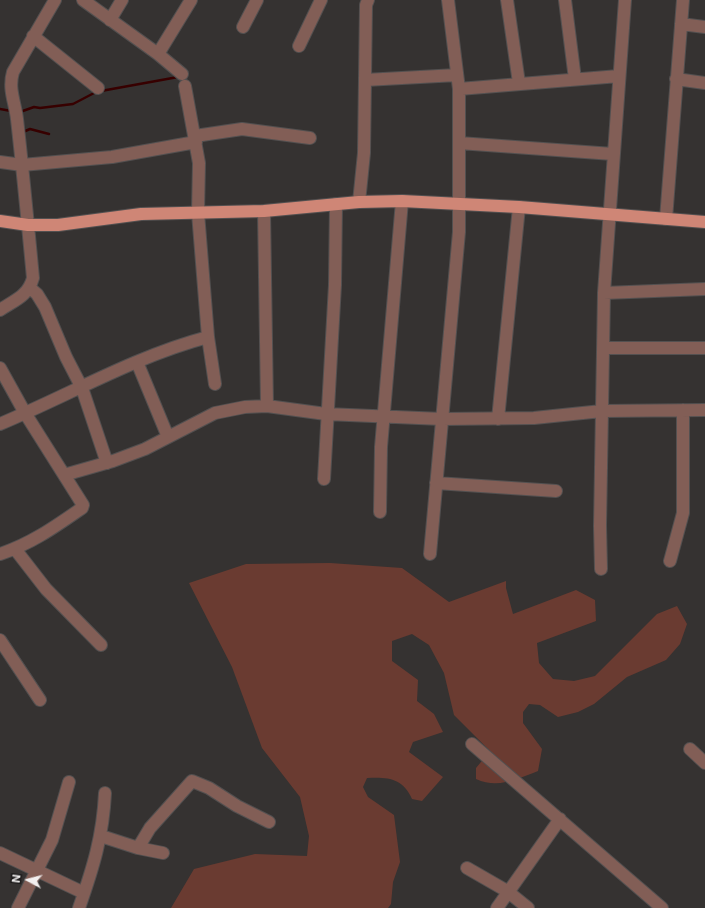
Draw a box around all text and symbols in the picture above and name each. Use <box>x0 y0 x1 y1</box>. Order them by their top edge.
north arrow <box>8 860 48 900</box>
text: N <box>9 874 24 884</box>

